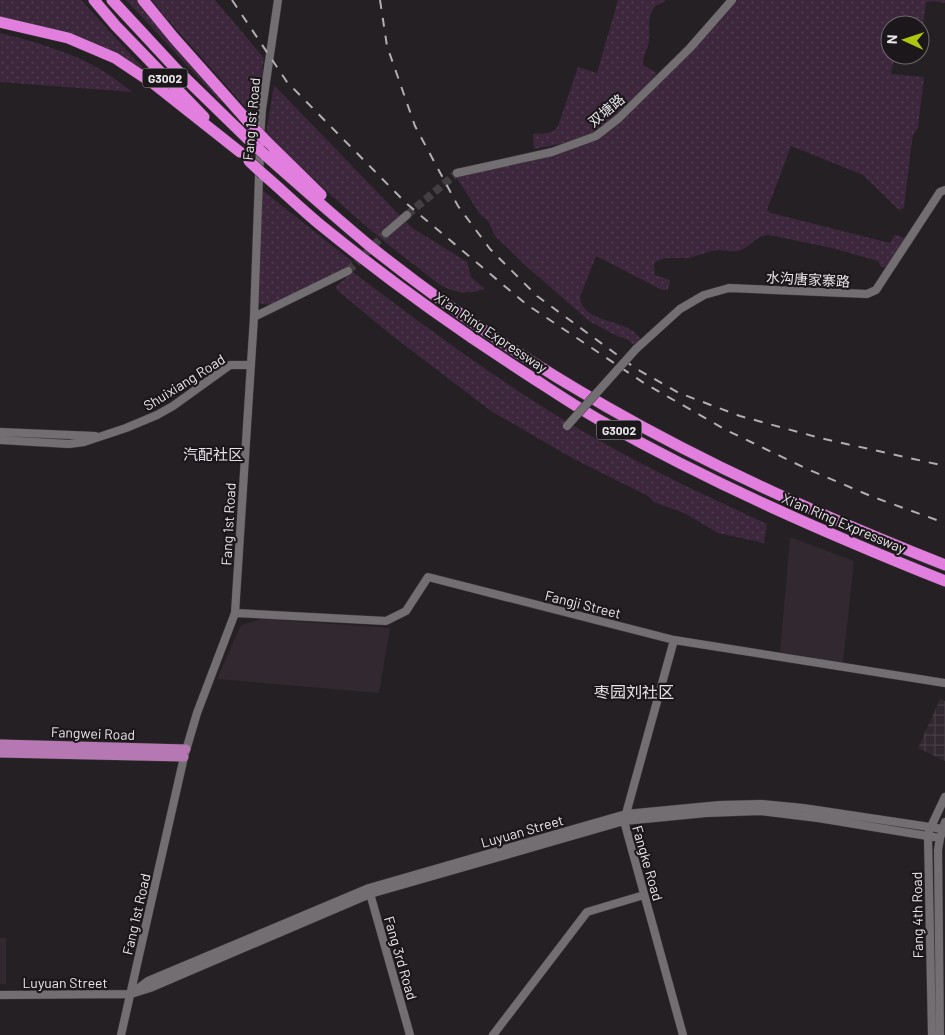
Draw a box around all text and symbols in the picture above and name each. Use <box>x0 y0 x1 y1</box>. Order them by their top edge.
north arrow <box>880 15 930 65</box>
text: N <box>883 34 900 44</box>
road number: G3002 <box>142 68 188 88</box>
street label: Fang 1st Road <box>239 77 263 161</box>
street label: 双塘路 <box>584 90 628 130</box>
street label: 水沟唐家寨路 <box>766 268 850 290</box>
street label: Xi'an Ring Expressway <box>431 288 551 376</box>
street label: Shuixiang Road <box>140 350 228 414</box>
road number: G3002 <box>596 420 642 440</box>
district label: 汽配社区 <box>183 445 243 463</box>
street label: Fang 1st Road <box>217 482 239 566</box>
street label: Xi'an Ring Expressway <box>780 489 909 557</box>
street label: Fangji Street <box>543 586 623 622</box>
district label: 枣园刘社区 <box>594 682 674 701</box>
street label: Fangwei Road <box>51 723 135 743</box>
street label: Luyuan Street <box>479 811 565 851</box>
street label: Fangke Road <box>629 823 667 903</box>
street label: Fang 1st Road <box>118 872 154 956</box>
street label: Fang 4th Road <box>908 872 926 958</box>
street label: Fang 3rd Road <box>381 914 421 1002</box>
street label: Luyuan Street <box>22 974 108 991</box>

